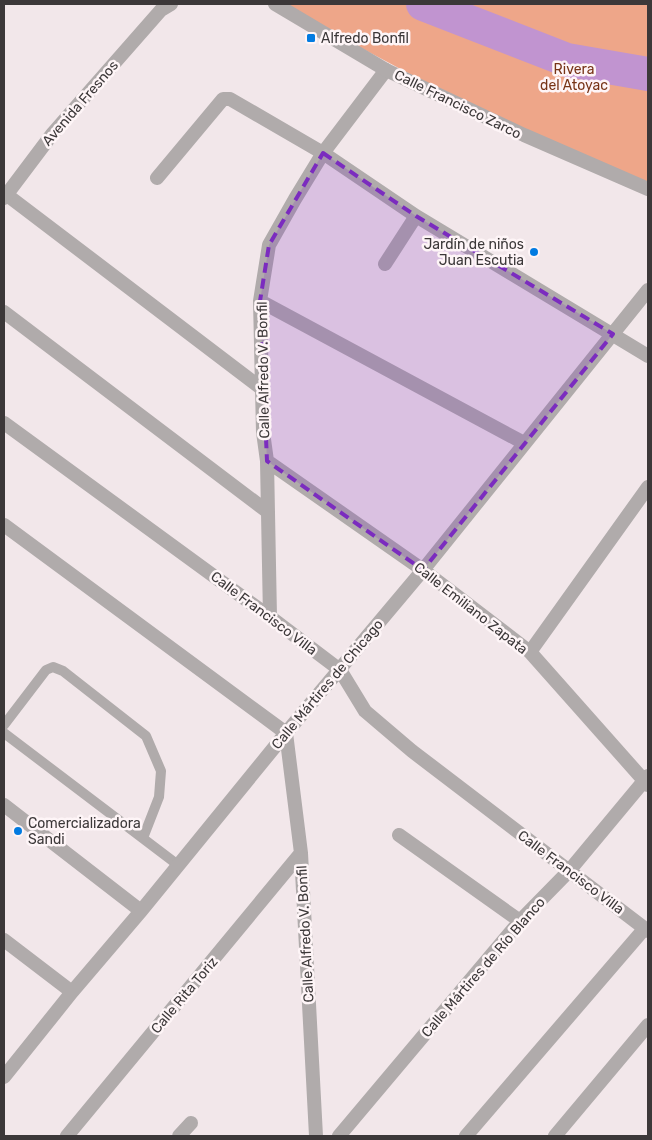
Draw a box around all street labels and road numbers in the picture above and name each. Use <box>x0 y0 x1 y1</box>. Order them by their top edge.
street label: Avenida Fresnos <box>39 57 122 149</box>
street label: Calle Francisco Zarco <box>392 66 524 143</box>
street label: Calle Alfredo V. Bonfil <box>254 301 273 439</box>
street label: Calle Emiliano Zapata <box>411 559 531 658</box>
street label: Calle Francisco Villa <box>207 568 320 659</box>
street label: Calle Mártires de Chicago <box>268 616 387 753</box>
street label: Calle Francisco Villa <box>514 827 627 918</box>
street label: Calle Alfredo V. Bonfil <box>293 865 318 1003</box>
street label: Calle Mártires de Río Blanco <box>418 894 549 1041</box>
street label: Calle Rita Toriz <box>147 954 221 1037</box>

